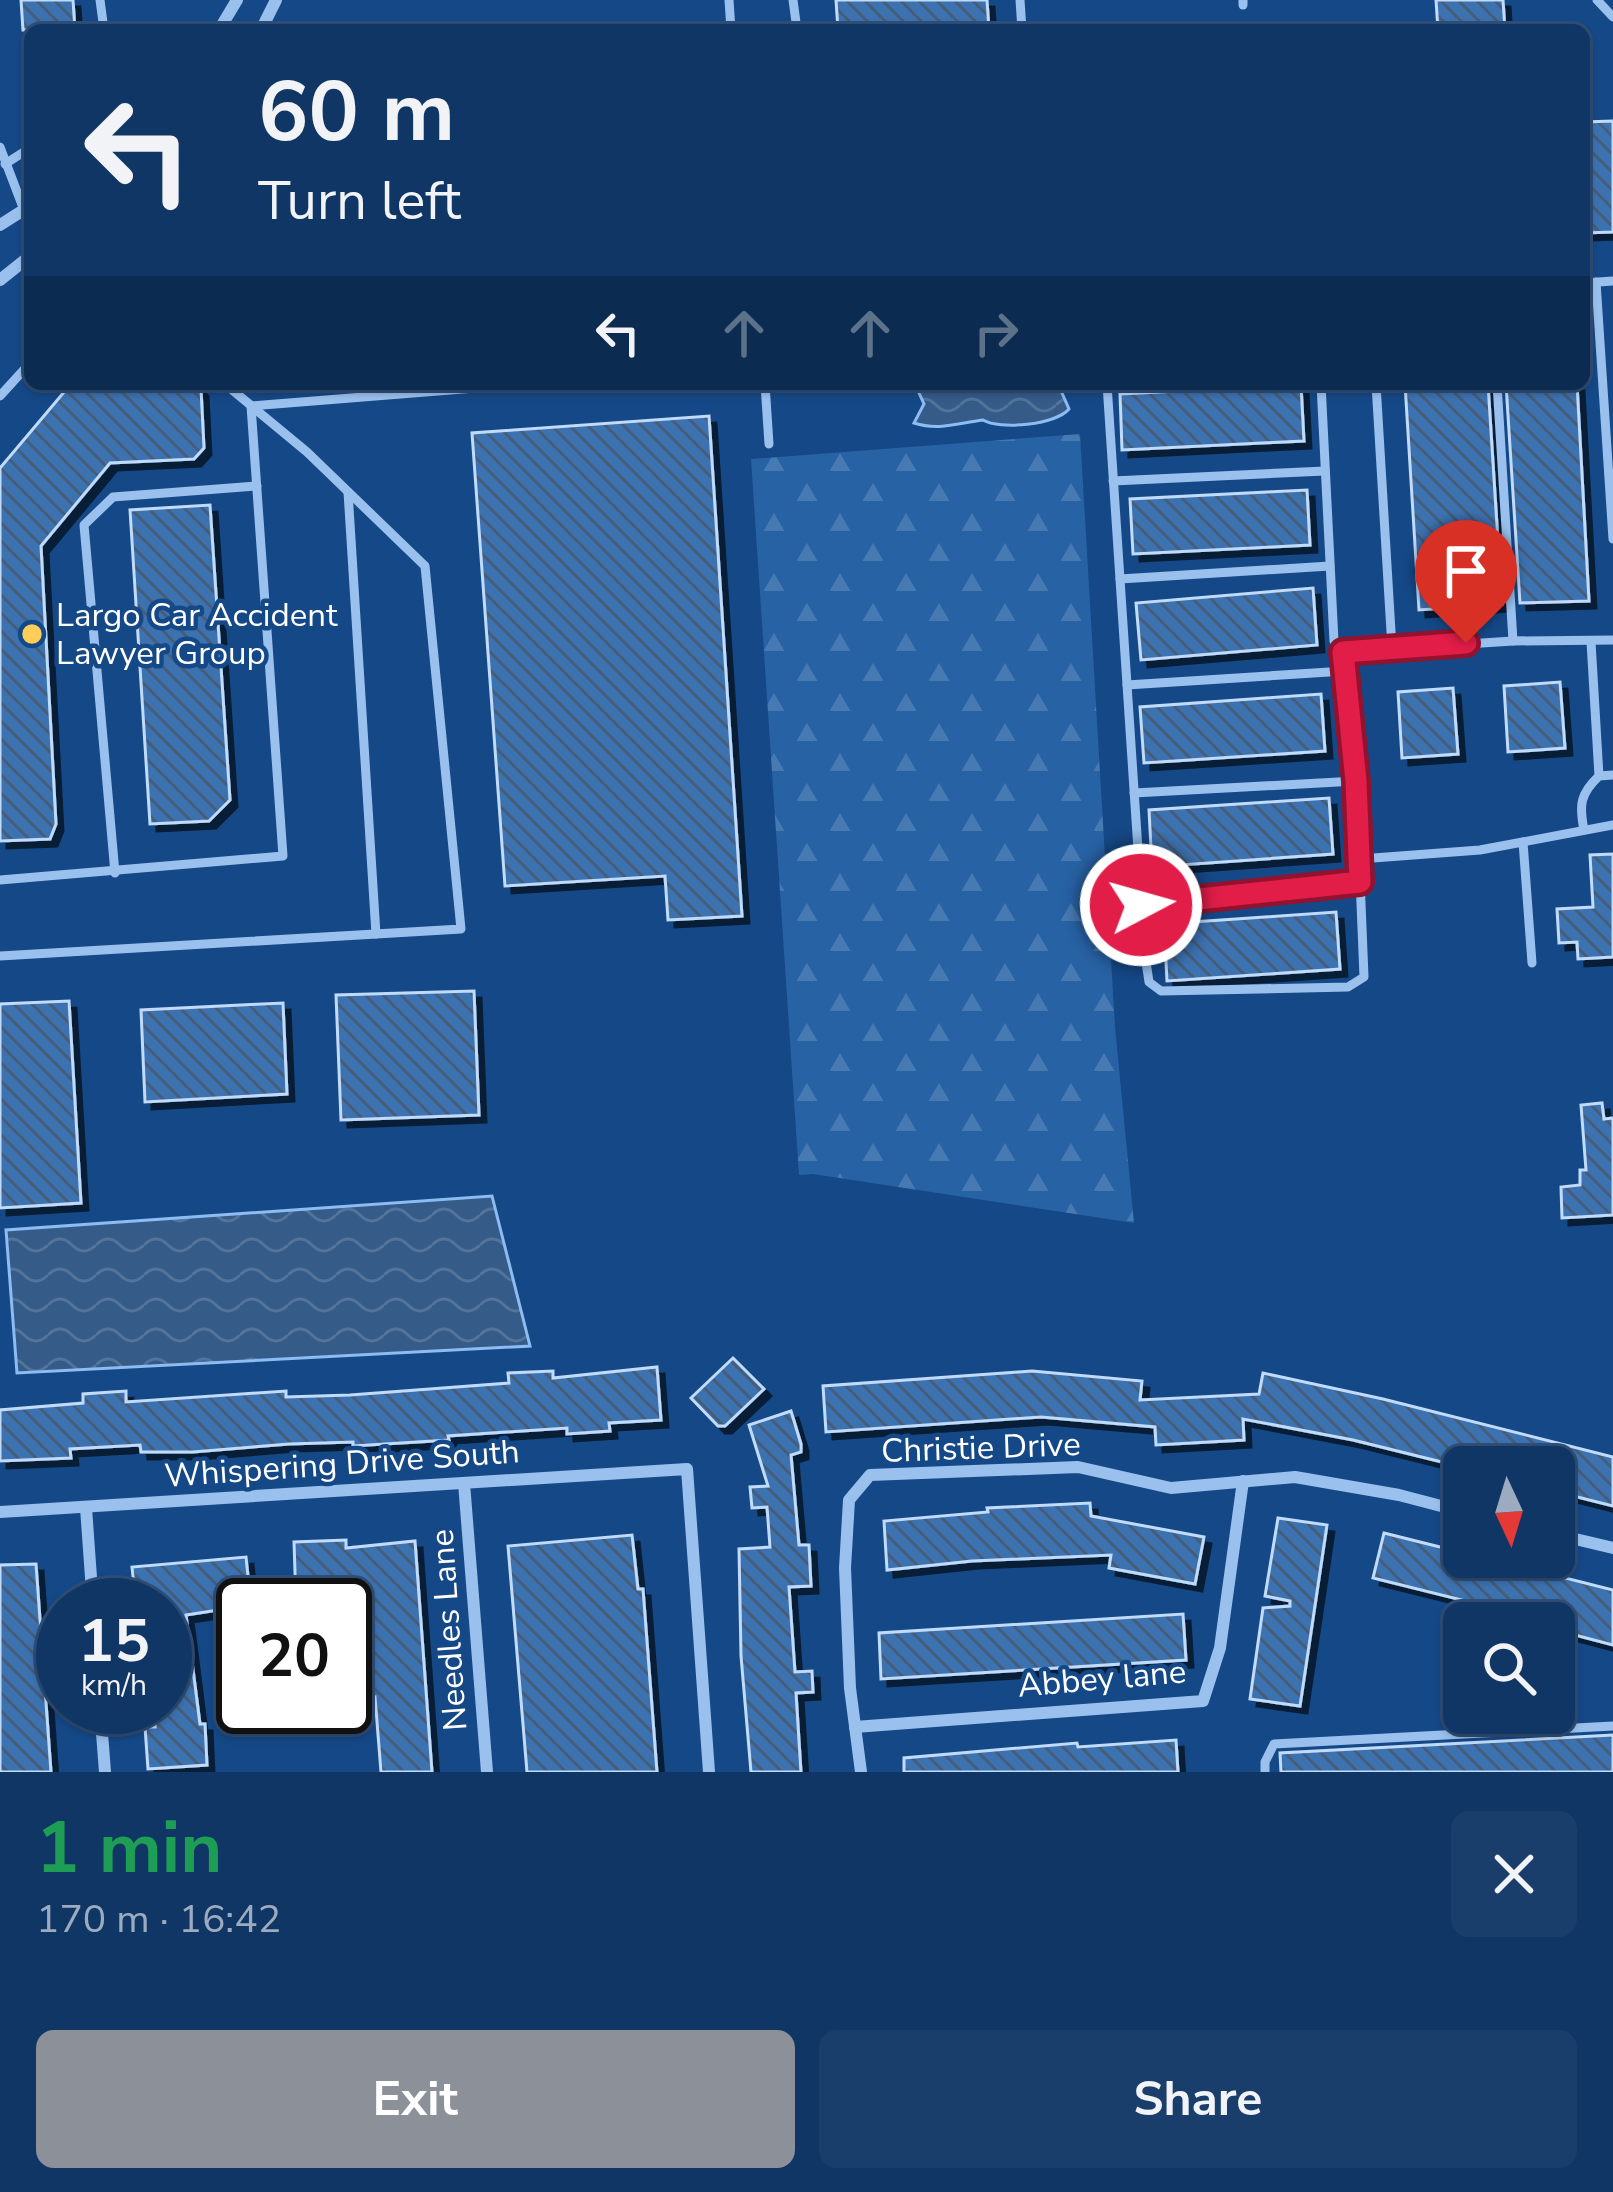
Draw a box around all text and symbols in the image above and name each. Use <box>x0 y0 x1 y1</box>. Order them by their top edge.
text: 60 m <box>258 55 455 170</box>
icon: left <box>60 72 216 228</box>
text: Turn left <box>258 164 461 238</box>
icon: left <box>585 300 651 366</box>
icon: ahead <box>711 300 777 366</box>
icon: ahead <box>837 300 903 366</box>
icon: right <box>963 300 1029 366</box>
pin <box>1415 520 1517 643</box>
icon: arrive <box>1433 538 1499 604</box>
place label: Largo Car Accident Lawyer Group <box>56 593 338 676</box>
marker: Largo Car Accident Lawyer Group <box>19 621 45 647</box>
position arrow <box>1078 842 1204 968</box>
street label: Christie Drive <box>880 1422 1082 1474</box>
street label: Whispering Drive South <box>163 1429 521 1499</box>
north arrow <box>1443 1446 1575 1578</box>
map controls <box>1443 1446 1575 1734</box>
street label: Needles Lane <box>420 1528 478 1732</box>
speed limit sign: 20 <box>216 1578 372 1734</box>
text: 15 <box>78 1600 150 1682</box>
button: search <box>1443 1602 1575 1734</box>
street label: Abbey lane <box>1016 1649 1188 1709</box>
text: km/h <box>81 1665 147 1706</box>
text: 1 min <box>36 1799 222 1897</box>
button: close <box>1451 1811 1577 1937</box>
text: 170 m · 16:42 <box>36 1893 281 1946</box>
button: Exit <box>36 2030 795 2168</box>
button: Share <box>819 2030 1577 2168</box>

